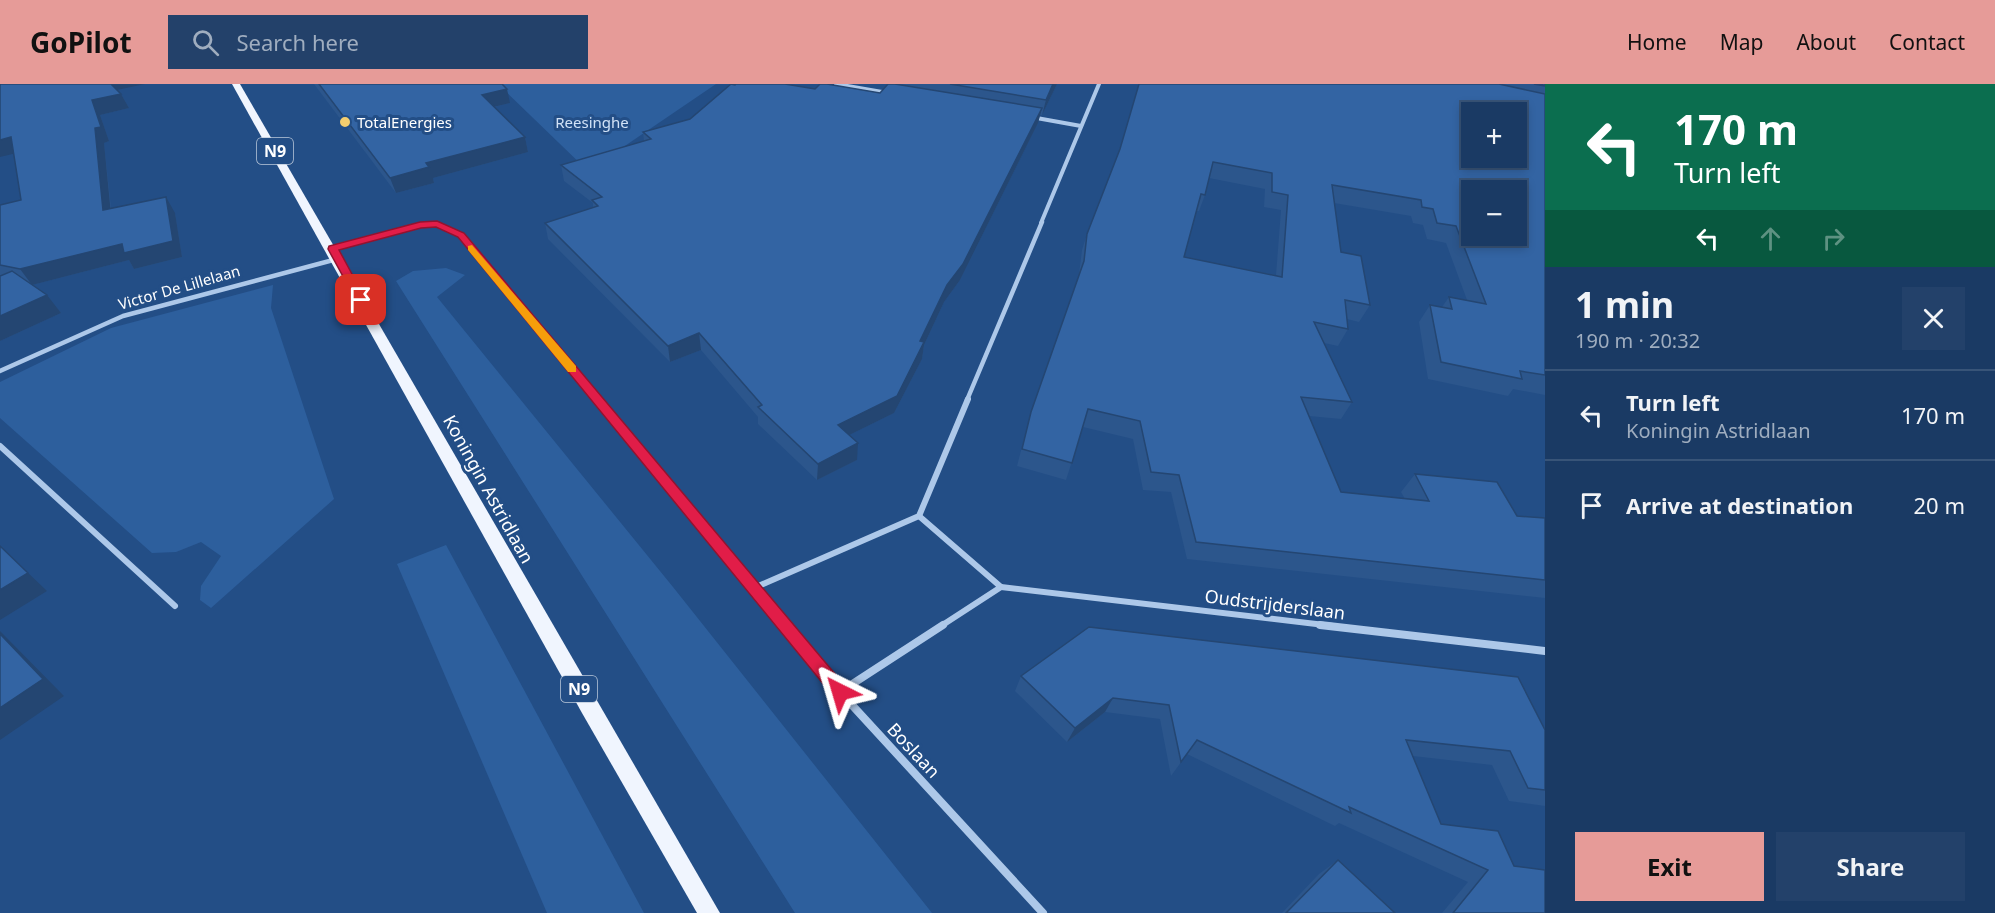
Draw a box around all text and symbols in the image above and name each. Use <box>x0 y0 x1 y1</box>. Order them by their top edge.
search box <box>168 15 588 69</box>
text: GoPilot <box>30 23 132 61</box>
icon: search <box>189 26 222 59</box>
text: Search here <box>237 27 359 57</box>
text: Home <box>1627 28 1687 56</box>
text: Map <box>1720 28 1763 56</box>
text: About <box>1796 28 1856 56</box>
text: Contact <box>1889 28 1965 56</box>
text: 170 m <box>1674 100 1798 157</box>
map controls <box>1461 102 1527 246</box>
button: + <box>1461 102 1527 168</box>
icon: left <box>1575 108 1653 186</box>
place label: TotalEnergies <box>357 112 452 132</box>
park label: Reesinghe <box>555 112 629 132</box>
marker: TotalEnergies <box>338 115 352 129</box>
road number: N9 <box>257 138 293 164</box>
text: Turn left <box>1674 154 1780 191</box>
button: − <box>1461 180 1527 246</box>
icon: left <box>1691 222 1724 255</box>
icon: ahead <box>1754 222 1787 255</box>
icon: right <box>1817 222 1850 255</box>
street label: Victor De Lillelaan <box>116 260 242 314</box>
pin <box>335 274 386 325</box>
text: 1 min <box>1575 280 1674 329</box>
icon: arrive <box>344 283 377 316</box>
button: close <box>1902 287 1965 350</box>
text: 190 m · 20:32 <box>1575 327 1700 354</box>
text: Turn left <box>1626 387 1720 417</box>
icon: left <box>1575 399 1608 432</box>
text: 170 m <box>1901 400 1965 430</box>
street label: Koningin Astridlaan <box>438 411 540 567</box>
text: Koningin Astridlaan <box>1626 417 1811 444</box>
icon: arrive <box>1575 489 1608 522</box>
text: Arrive at destination <box>1626 490 1853 520</box>
text: 20 m <box>1914 490 1965 520</box>
street label: Oudstrijderslaan <box>1203 583 1347 625</box>
position arrow <box>808 660 872 724</box>
road number: N9 <box>561 676 597 702</box>
street label: Boslaan <box>882 717 946 783</box>
button: Exit <box>1575 832 1764 901</box>
button: Share <box>1776 832 1965 901</box>

